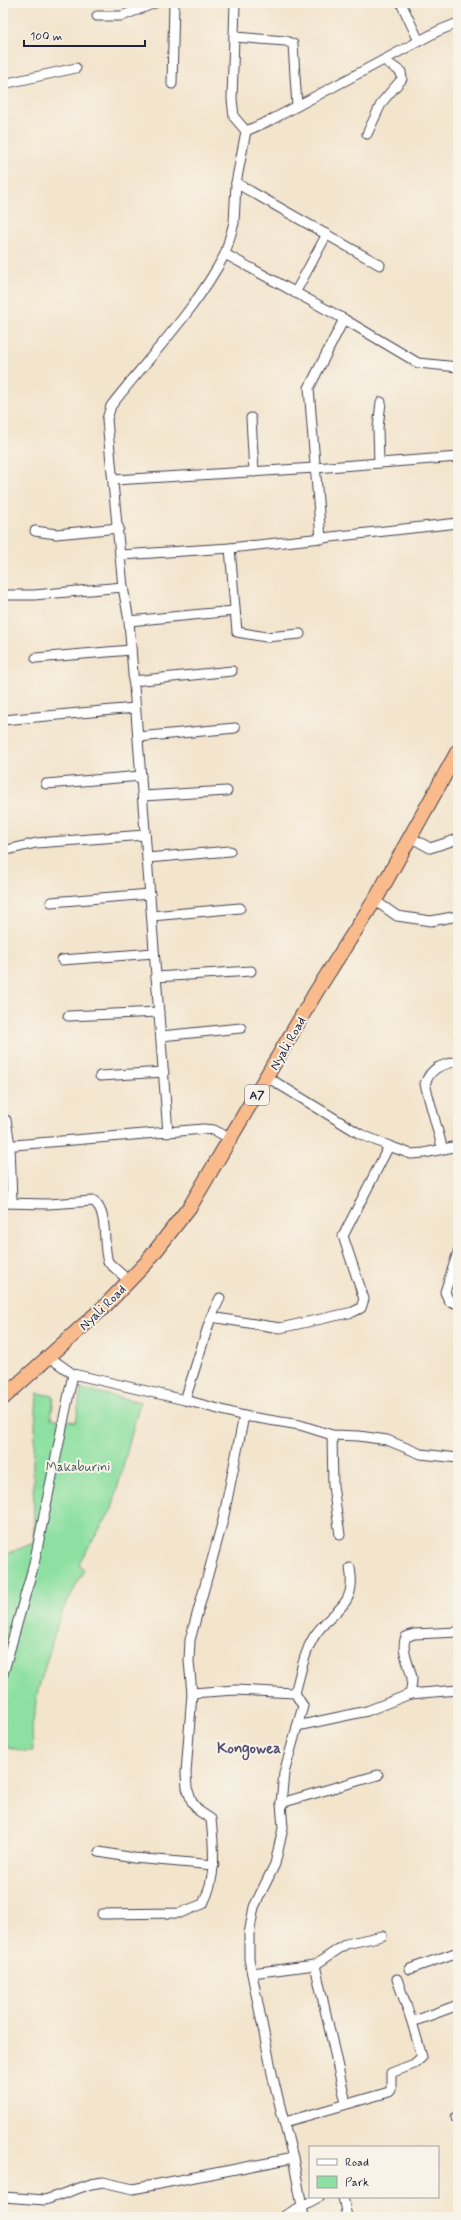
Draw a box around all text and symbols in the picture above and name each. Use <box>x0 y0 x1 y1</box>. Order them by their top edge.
scale bar <box>24 22 145 48</box>
text: 100 m <box>30 29 62 45</box>
street label: Nyali Road <box>266 1014 310 1074</box>
road number: A7 <box>245 1085 269 1105</box>
street label: Nyali Road <box>76 1281 130 1335</box>
park label: Makaburini <box>46 1459 110 1476</box>
district label: Kongowea <box>217 1739 281 1761</box>
legend <box>309 2146 439 2198</box>
text: Road <box>345 2155 369 2171</box>
text: Park <box>345 2175 369 2191</box>

